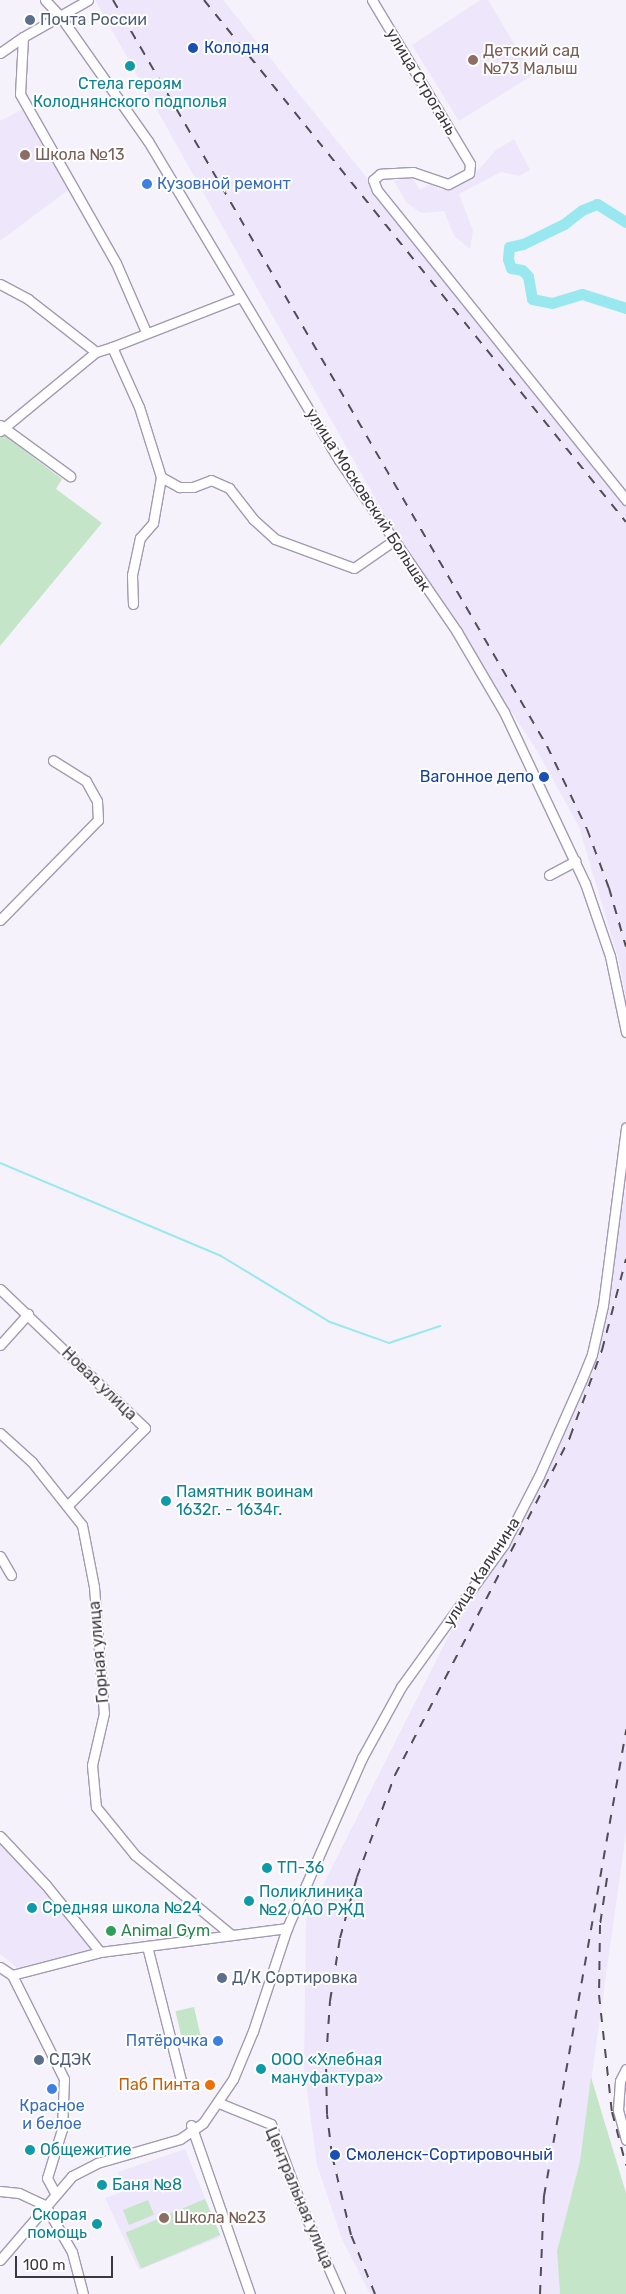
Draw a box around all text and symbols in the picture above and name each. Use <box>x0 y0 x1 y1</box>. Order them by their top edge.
place label: Почта России <box>40 10 147 30</box>
marker: Почта России <box>24 14 36 26</box>
street label: улица Строгань <box>382 25 460 139</box>
place label: Колодня <box>204 38 269 58</box>
marker: Колодня <box>186 41 200 55</box>
place label: Детский сад №73 Малыш <box>483 41 580 79</box>
marker: Детский сад №73 Малыш <box>467 54 479 66</box>
marker: Стела героям Колоднянского подполья <box>124 60 136 72</box>
place label: Стела героям Колоднянского подполья <box>33 74 227 112</box>
place label: Школа №13 <box>35 145 125 165</box>
marker: Школа №13 <box>19 149 31 161</box>
place label: Кузовной ремонт <box>157 174 291 194</box>
marker: Кузовной ремонт <box>141 178 153 190</box>
street label: улица Московский Большак <box>302 405 434 595</box>
place label: Вагонное депо <box>420 767 534 787</box>
marker: Вагонное депо <box>538 771 550 783</box>
street label: Новая улица <box>57 1343 141 1425</box>
place label: Памятник воинам 1632г. - 1634г. <box>176 1482 313 1520</box>
marker: Памятник воинам 1632г. - 1634г. <box>160 1495 172 1507</box>
street label: улица Калинина <box>440 1514 524 1630</box>
street label: Горная улица <box>85 1600 113 1704</box>
place label: ТП-36 <box>277 1858 324 1878</box>
marker: ТП-36 <box>261 1862 273 1874</box>
place label: Поликлиника №2 ОАО РЖД <box>259 1882 365 1920</box>
marker: Поликлиника №2 ОАО РЖД <box>243 1895 255 1907</box>
place label: Средняя школа №24 <box>42 1898 201 1918</box>
marker: Средняя школа №24 <box>26 1902 38 1914</box>
place label: Animal Gym <box>121 1921 210 1941</box>
marker: Animal Gym <box>105 1925 117 1937</box>
place label: Д/К Сортировка <box>232 1968 358 1988</box>
marker: Д/К Сортировка <box>216 1972 228 1984</box>
place label: Пятёрочка <box>126 2031 208 2051</box>
marker: Пятёрочка <box>212 2035 224 2047</box>
place label: СДЭК <box>49 2050 91 2070</box>
place label: ООО «Хлебная мануфактура» <box>271 2050 383 2088</box>
marker: СДЭК <box>33 2054 45 2066</box>
marker: ООО «Хлебная мануфактура» <box>255 2063 267 2075</box>
place label: Паб Пинта <box>119 2075 200 2095</box>
marker: Паб Пинта <box>204 2079 216 2091</box>
marker: Красное и белое <box>46 2083 58 2095</box>
place label: Красное и белое <box>19 2096 85 2134</box>
street label: Центральная улица <box>261 2125 337 2271</box>
place label: Общежитие <box>40 2140 132 2160</box>
marker: Общежитие <box>24 2144 36 2156</box>
place label: Смоленск-Сортировочный <box>346 2145 553 2165</box>
marker: Смоленск-Сортировочный <box>328 2148 342 2162</box>
place label: Баня №8 <box>112 2175 182 2195</box>
marker: Баня №8 <box>96 2179 108 2191</box>
place label: Скорая помощь <box>27 2205 87 2243</box>
place label: Школа №23 <box>174 2208 266 2228</box>
marker: Школа №23 <box>158 2212 170 2224</box>
marker: Скорая помощь <box>91 2218 103 2230</box>
scale bar <box>18 2246 115 2278</box>
text: 100 m <box>23 2256 65 2274</box>

